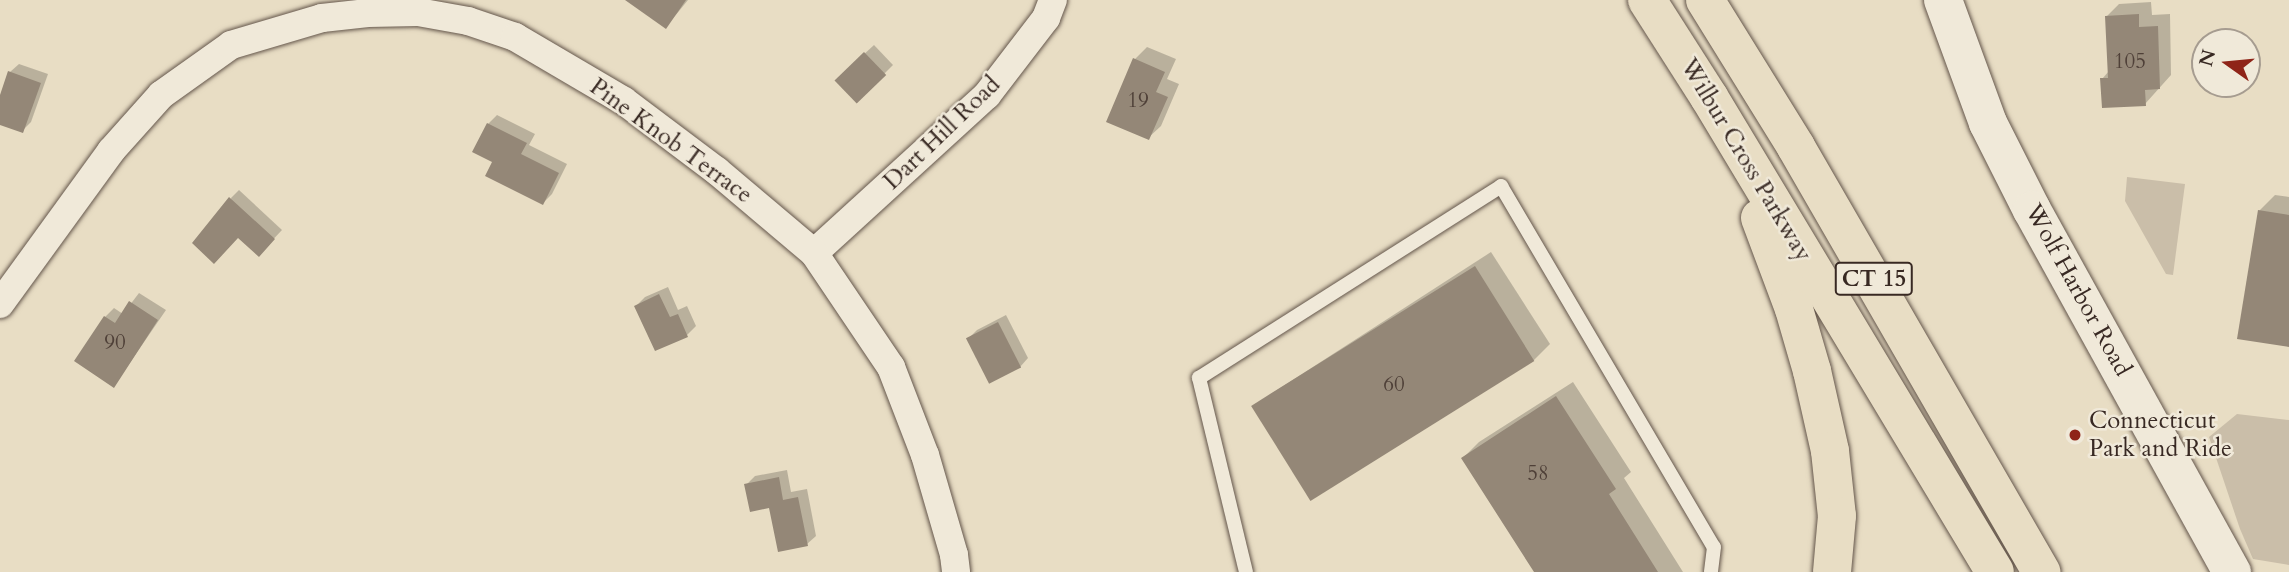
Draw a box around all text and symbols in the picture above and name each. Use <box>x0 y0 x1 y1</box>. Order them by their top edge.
north arrow <box>2191 28 2261 98</box>
text: N <box>2193 47 2222 69</box>
house number: 105 <box>2114 49 2146 75</box>
street label: Wilbur Cross Parkway <box>1674 53 1818 267</box>
street label: Dart Hill Road <box>878 70 1006 196</box>
street label: Pine Knob Terrace <box>584 72 758 210</box>
house number: 19 <box>1127 88 1149 114</box>
street label: Wolf Harbor Road <box>2019 199 2137 381</box>
road number: CT 15 <box>1834 260 1914 298</box>
house number: 90 <box>104 330 126 356</box>
house number: 60 <box>1383 372 1405 398</box>
place label: Connecticut Park and Ride <box>2089 407 2232 463</box>
marker: Connecticut Park and Ride <box>2067 427 2083 443</box>
house number: 58 <box>1527 461 1549 487</box>

